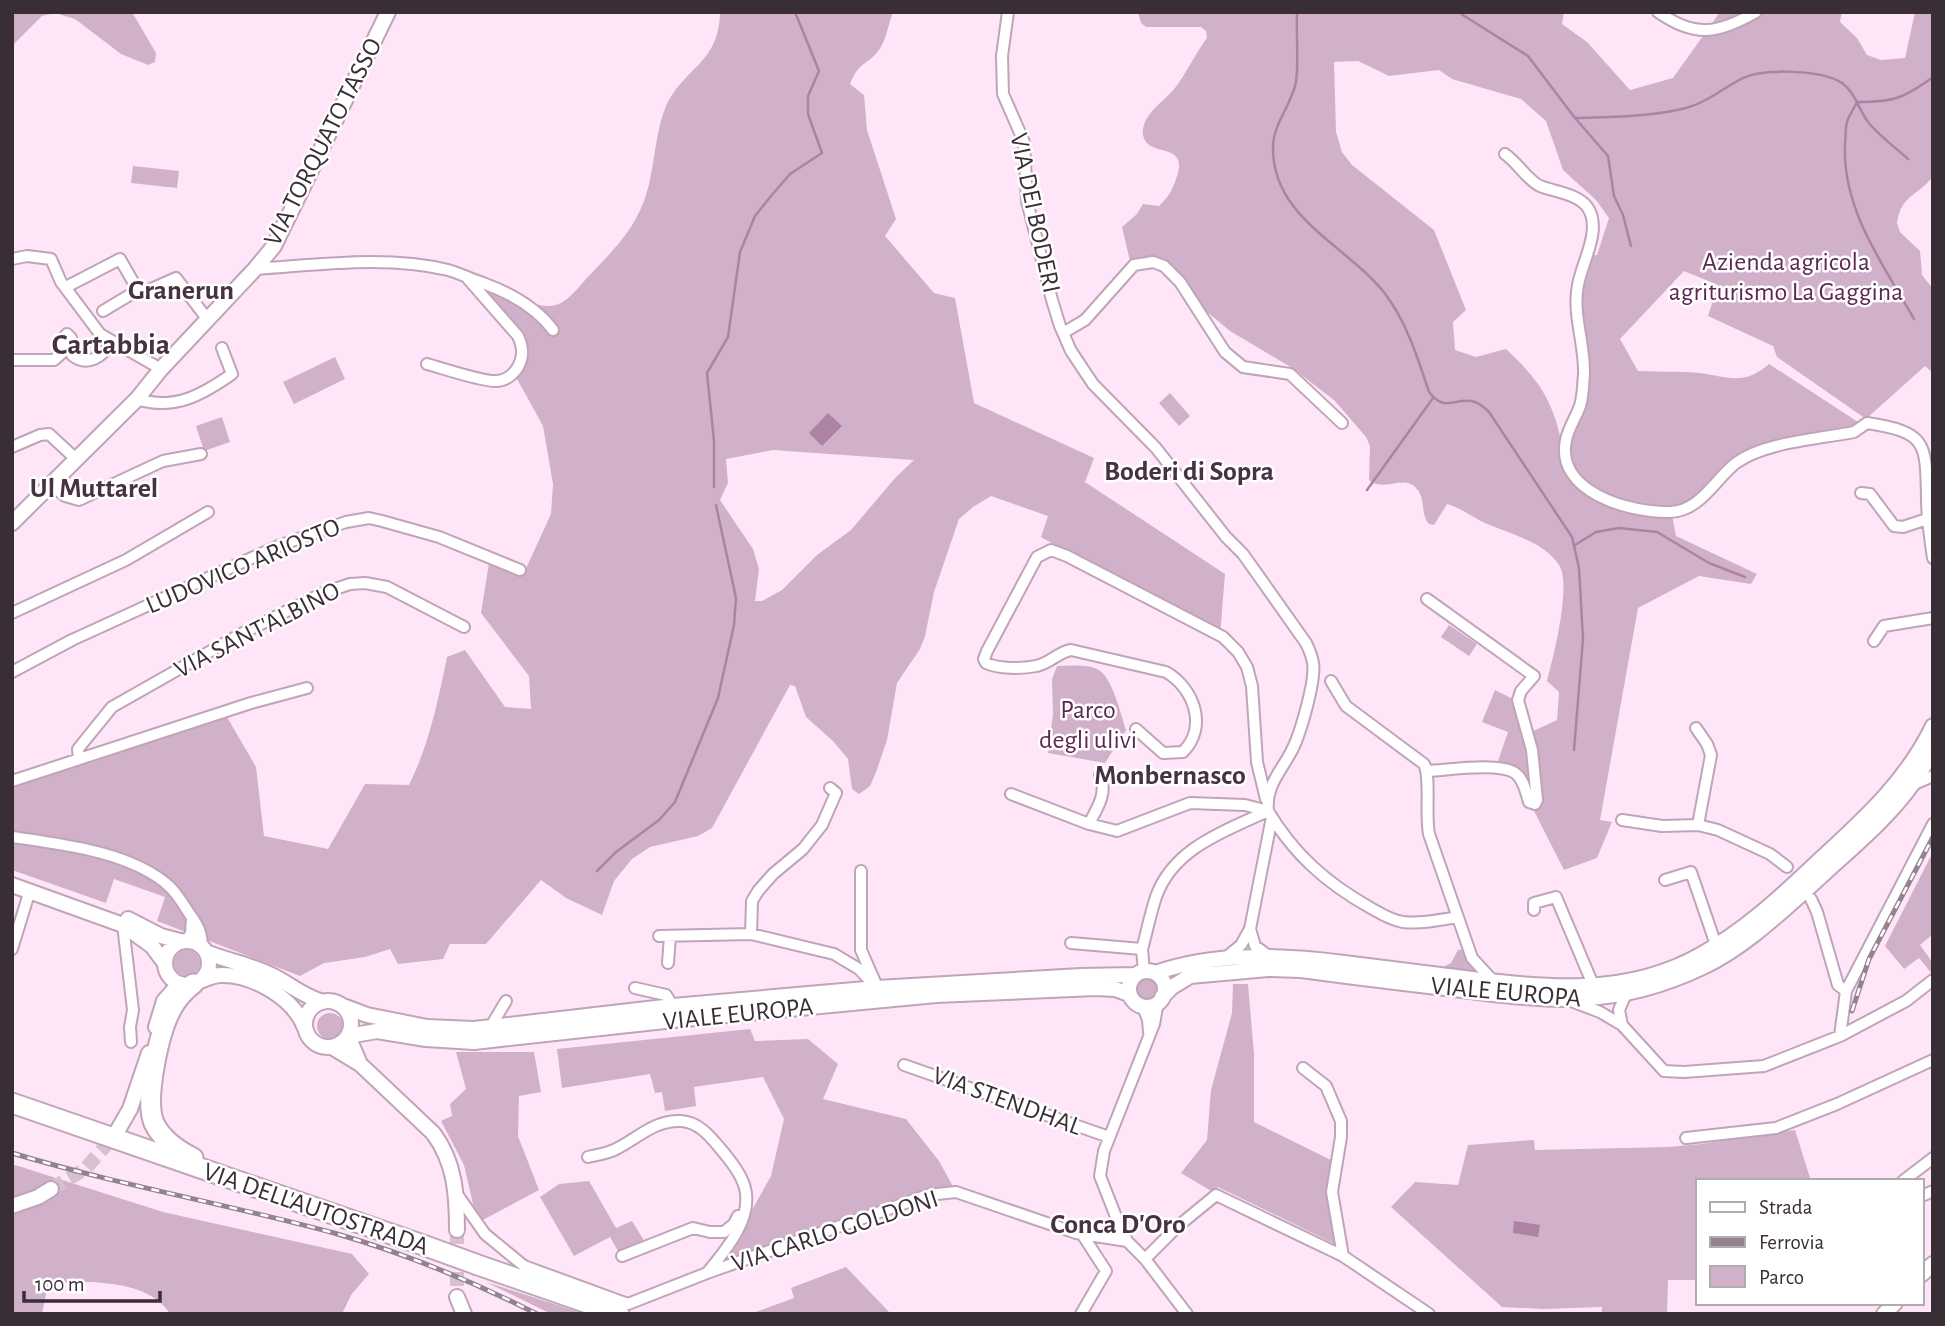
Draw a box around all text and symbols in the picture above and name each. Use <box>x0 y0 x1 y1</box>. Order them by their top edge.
street label: VIA TORQUATO TASSO <box>259 34 387 250</box>
street label: VIA DEI BODERI <box>1005 131 1065 295</box>
park label: Azienda agricola agriturismo La Gaggina <box>1669 249 1903 305</box>
district label: Granerun <box>128 277 234 305</box>
district label: Cartabbia <box>52 330 170 360</box>
district label: Boderi di Sopra <box>1104 458 1274 486</box>
district label: Ul Muttarel <box>30 475 158 503</box>
street label: LUDOVICO ARIOSTO <box>142 513 344 619</box>
street label: VIA SANT'ALBINO <box>170 577 344 683</box>
park label: Parco degli ulivi <box>1039 697 1137 753</box>
district label: Monbernasco <box>1094 762 1246 790</box>
street label: VIALE EUROPA <box>1430 972 1582 1012</box>
street label: VIALE EUROPA <box>662 993 814 1035</box>
street label: VIA STENDHAL <box>929 1062 1085 1140</box>
street label: VIA DELL'AUTOSTRADA <box>200 1158 432 1260</box>
legend <box>1696 1179 1924 1305</box>
street label: VIA CARLO GOLDONI <box>728 1185 942 1277</box>
text: Strada <box>1759 1197 1813 1218</box>
district label: Conca D'Oro <box>1050 1211 1186 1239</box>
text: Ferrovia <box>1759 1232 1825 1253</box>
scale bar <box>24 1260 161 1304</box>
text: Parco <box>1759 1267 1804 1288</box>
text: 100 m <box>35 1274 85 1295</box>

